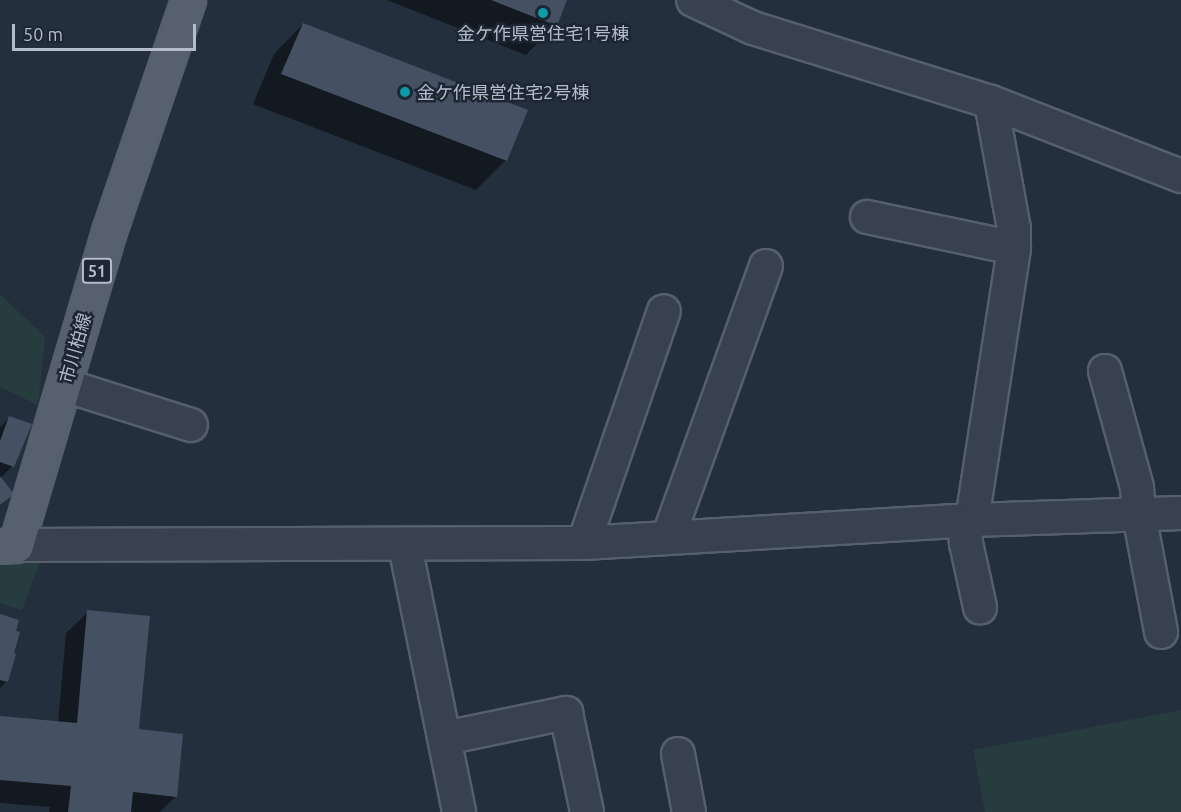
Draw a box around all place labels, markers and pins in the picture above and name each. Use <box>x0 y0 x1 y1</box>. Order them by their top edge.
marker: 金ケ作県営住宅1号棟 <box>536 6 550 20</box>
place label: 金ケ作県営住宅1号棟 <box>457 22 629 44</box>
place label: 金ケ作県営住宅2号棟 <box>417 81 589 103</box>
marker: 金ケ作県営住宅2号棟 <box>398 85 412 99</box>

